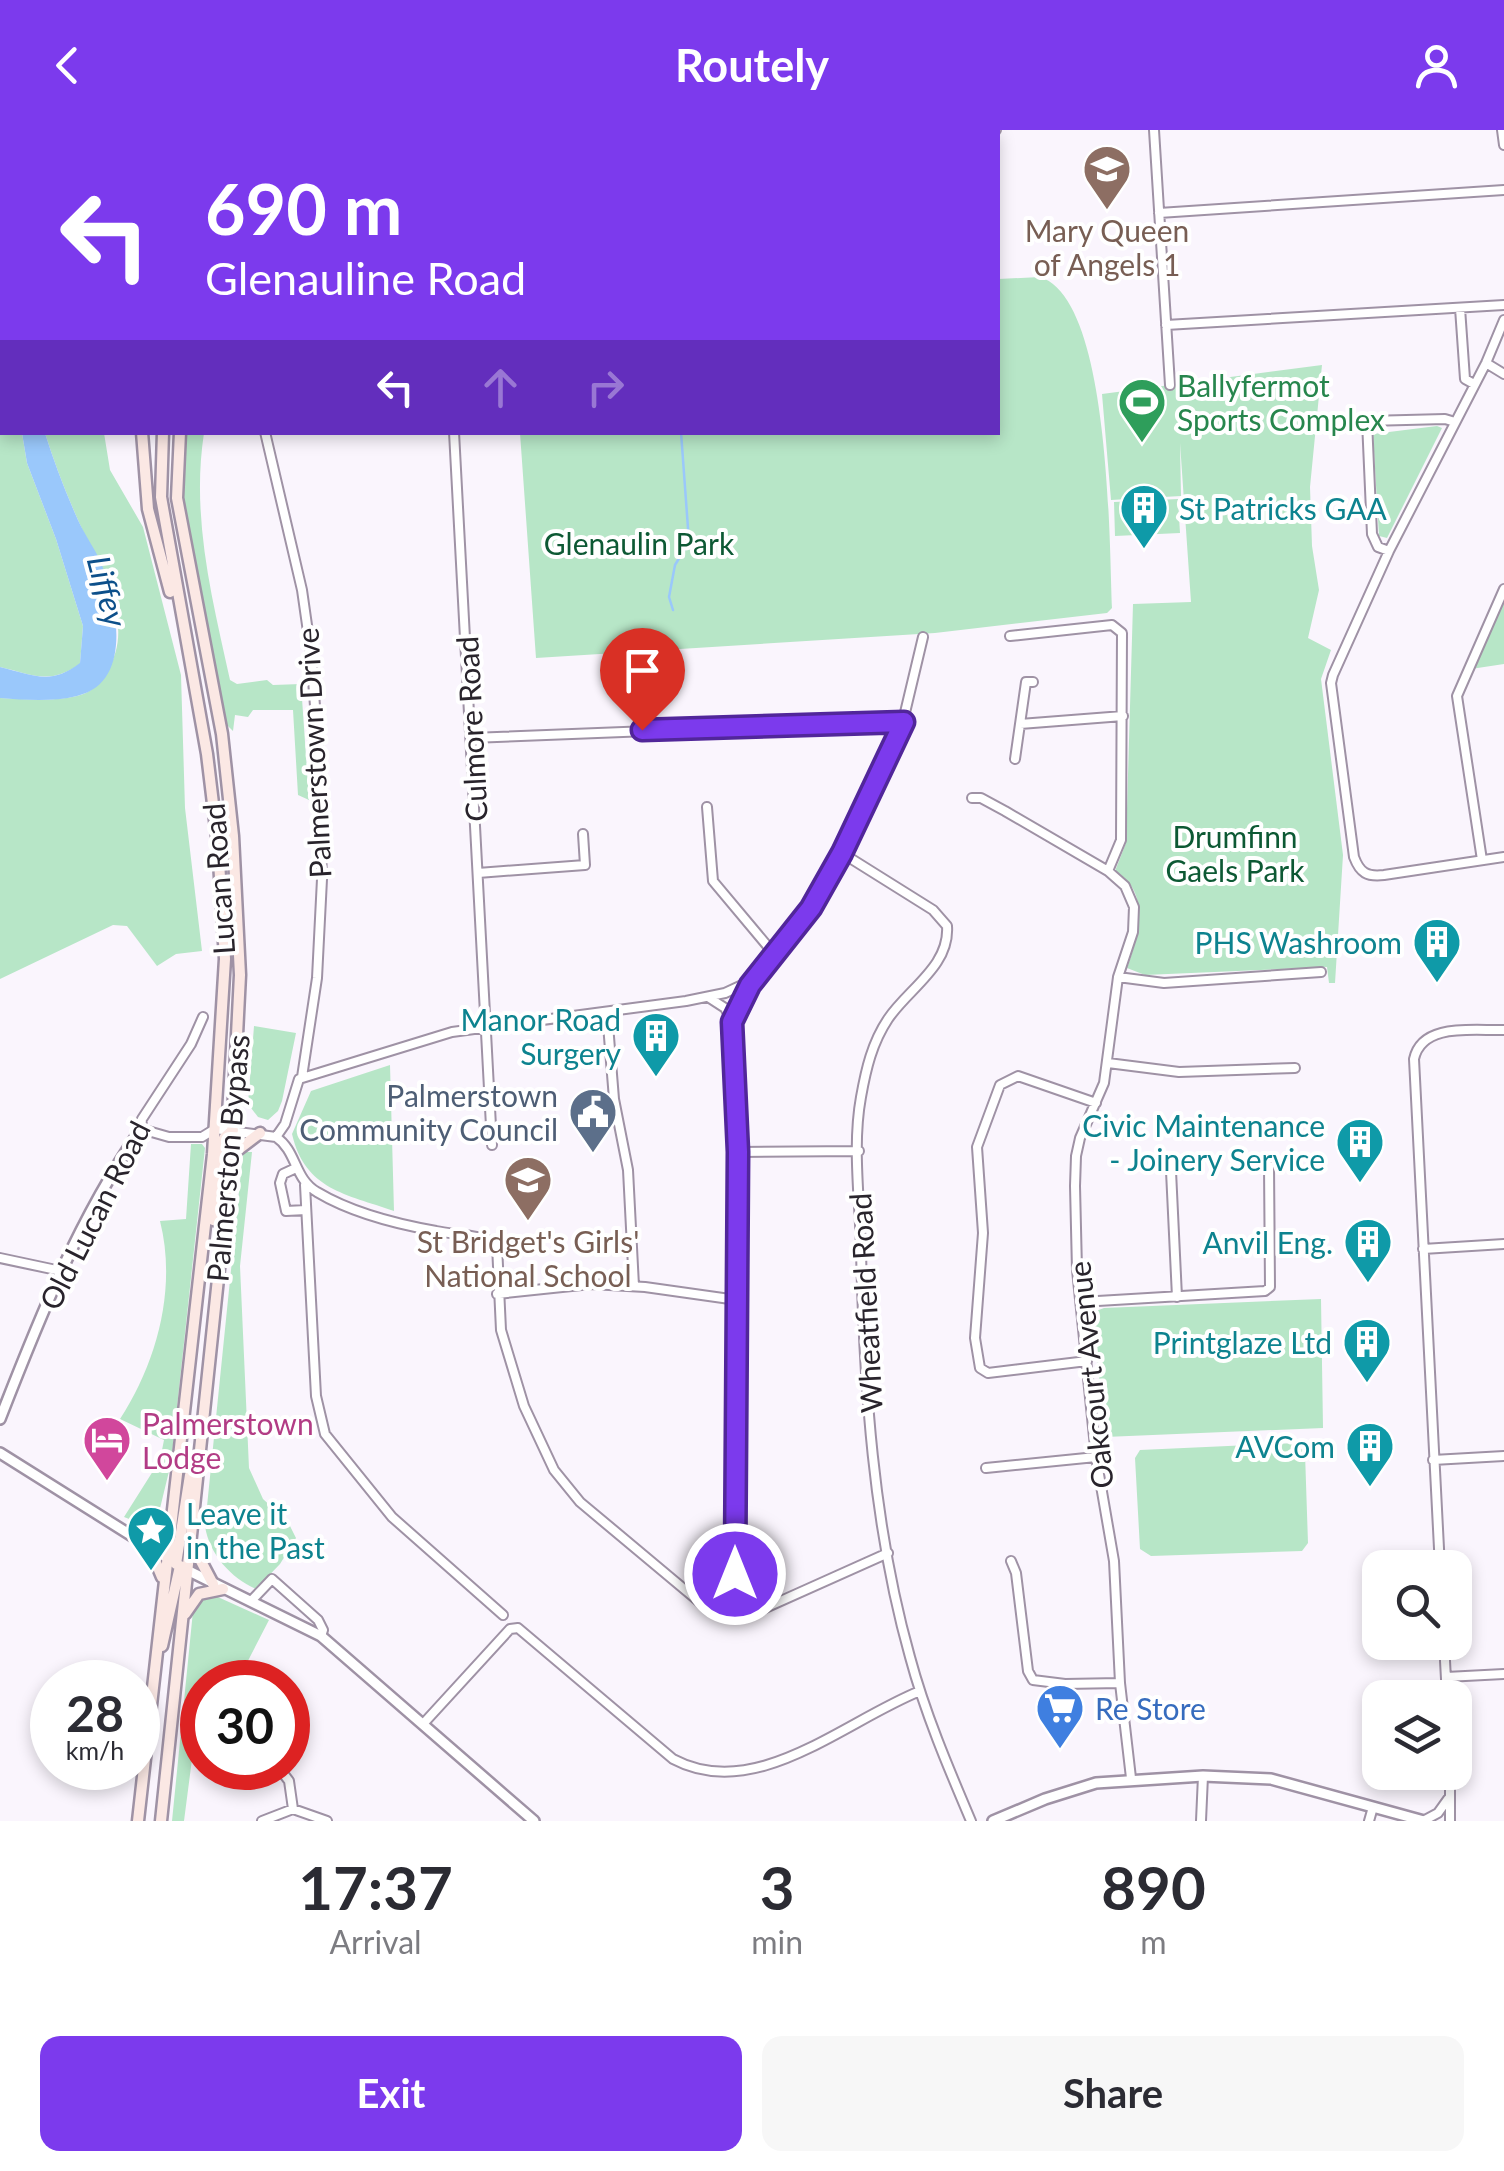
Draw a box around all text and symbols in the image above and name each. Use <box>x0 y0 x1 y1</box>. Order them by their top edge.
icon: back <box>40 38 95 93</box>
text: Routely <box>675 38 829 92</box>
icon: person <box>1409 38 1464 93</box>
school or university icon: Mary Queen of Angels 1 <box>1081 143 1133 211</box>
text: 690 m <box>205 166 402 250</box>
icon: left <box>40 170 170 300</box>
place label: Mary Queen of Angels 1 <box>1025 212 1189 282</box>
text: Glenauline Road <box>205 251 526 305</box>
icon: left <box>368 360 423 415</box>
icon: ahead <box>473 360 528 415</box>
icon: right <box>578 360 633 415</box>
place label: Ballyfermot Sports Complex <box>1177 367 1385 437</box>
sports icon: Ballyfermot Sports Complex <box>1116 376 1168 444</box>
building icon: St Patricks GAA <box>1118 482 1170 550</box>
place label: St Patricks GAA <box>1179 490 1387 526</box>
park label: Glenaulin Park <box>544 525 735 561</box>
water label: Liffey <box>80 551 136 631</box>
street label: Palmerstown Drive <box>288 627 338 879</box>
pin <box>600 628 685 731</box>
street label: Culmore Road <box>448 635 494 823</box>
icon: arrive <box>615 643 670 698</box>
street label: Lucan Road <box>195 802 241 956</box>
park label: Drumfinn Gaels Park <box>1166 818 1305 888</box>
building icon: PHS Washroom <box>1411 916 1463 984</box>
place label: PHS Washroom <box>1195 924 1402 960</box>
place label: Manor Road Surgery <box>460 1001 622 1071</box>
building icon: Manor Road Surgery <box>630 1010 682 1078</box>
street label: Palmerston Bypass <box>198 1033 256 1283</box>
place label: Palmerstown Community Council <box>299 1077 558 1147</box>
public building icon: Palmerstown Community Council <box>567 1086 619 1154</box>
place label: Civic Maintenance - Joinery Service <box>1082 1107 1325 1177</box>
street label: Old Lucan Road <box>31 1115 157 1315</box>
building icon: Civic Maintenance - Joinery Service <box>1334 1116 1386 1184</box>
school or university icon: St Bridget's Girls' National School <box>502 1154 554 1222</box>
street label: Wheatfield Road <box>841 1192 889 1414</box>
building icon: Anvil Eng. <box>1342 1216 1394 1284</box>
place label: St Bridget's Girls' National School <box>417 1223 639 1293</box>
place label: Anvil Eng. <box>1203 1224 1333 1260</box>
street label: Oakcourt Avenue <box>1060 1260 1120 1490</box>
building icon: Printglaze Ltd <box>1341 1316 1393 1384</box>
place label: Printglaze Ltd <box>1153 1324 1332 1360</box>
place label: Palmerstown Lodge <box>142 1405 314 1475</box>
hotel icon: Palmerstown Lodge <box>81 1414 133 1482</box>
building icon: AVCom <box>1344 1420 1396 1488</box>
place label: AVCom <box>1235 1428 1335 1464</box>
place label: Leave it in the Past <box>186 1495 325 1565</box>
place icon: Leave it in the Past <box>125 1504 177 1572</box>
position arrow <box>683 1522 787 1626</box>
map controls <box>1362 1550 1472 1790</box>
button: search <box>1362 1550 1472 1660</box>
speed limit sign: 30 <box>180 1660 310 1790</box>
button: layers <box>1362 1680 1472 1790</box>
supermarket icon: Re Store <box>1034 1682 1086 1750</box>
text: 28 <box>66 1683 124 1743</box>
place label: Re Store <box>1095 1690 1206 1726</box>
text: km/h <box>66 1735 124 1765</box>
text: 17:37 <box>298 1851 453 1923</box>
text: 3 <box>760 1851 795 1923</box>
text: 890 <box>1101 1851 1206 1923</box>
text: Arrival <box>329 1922 422 1961</box>
text: min <box>751 1922 803 1961</box>
text: m <box>1140 1922 1167 1961</box>
button: Exit <box>40 2036 742 2151</box>
button: Share <box>762 2036 1464 2151</box>

